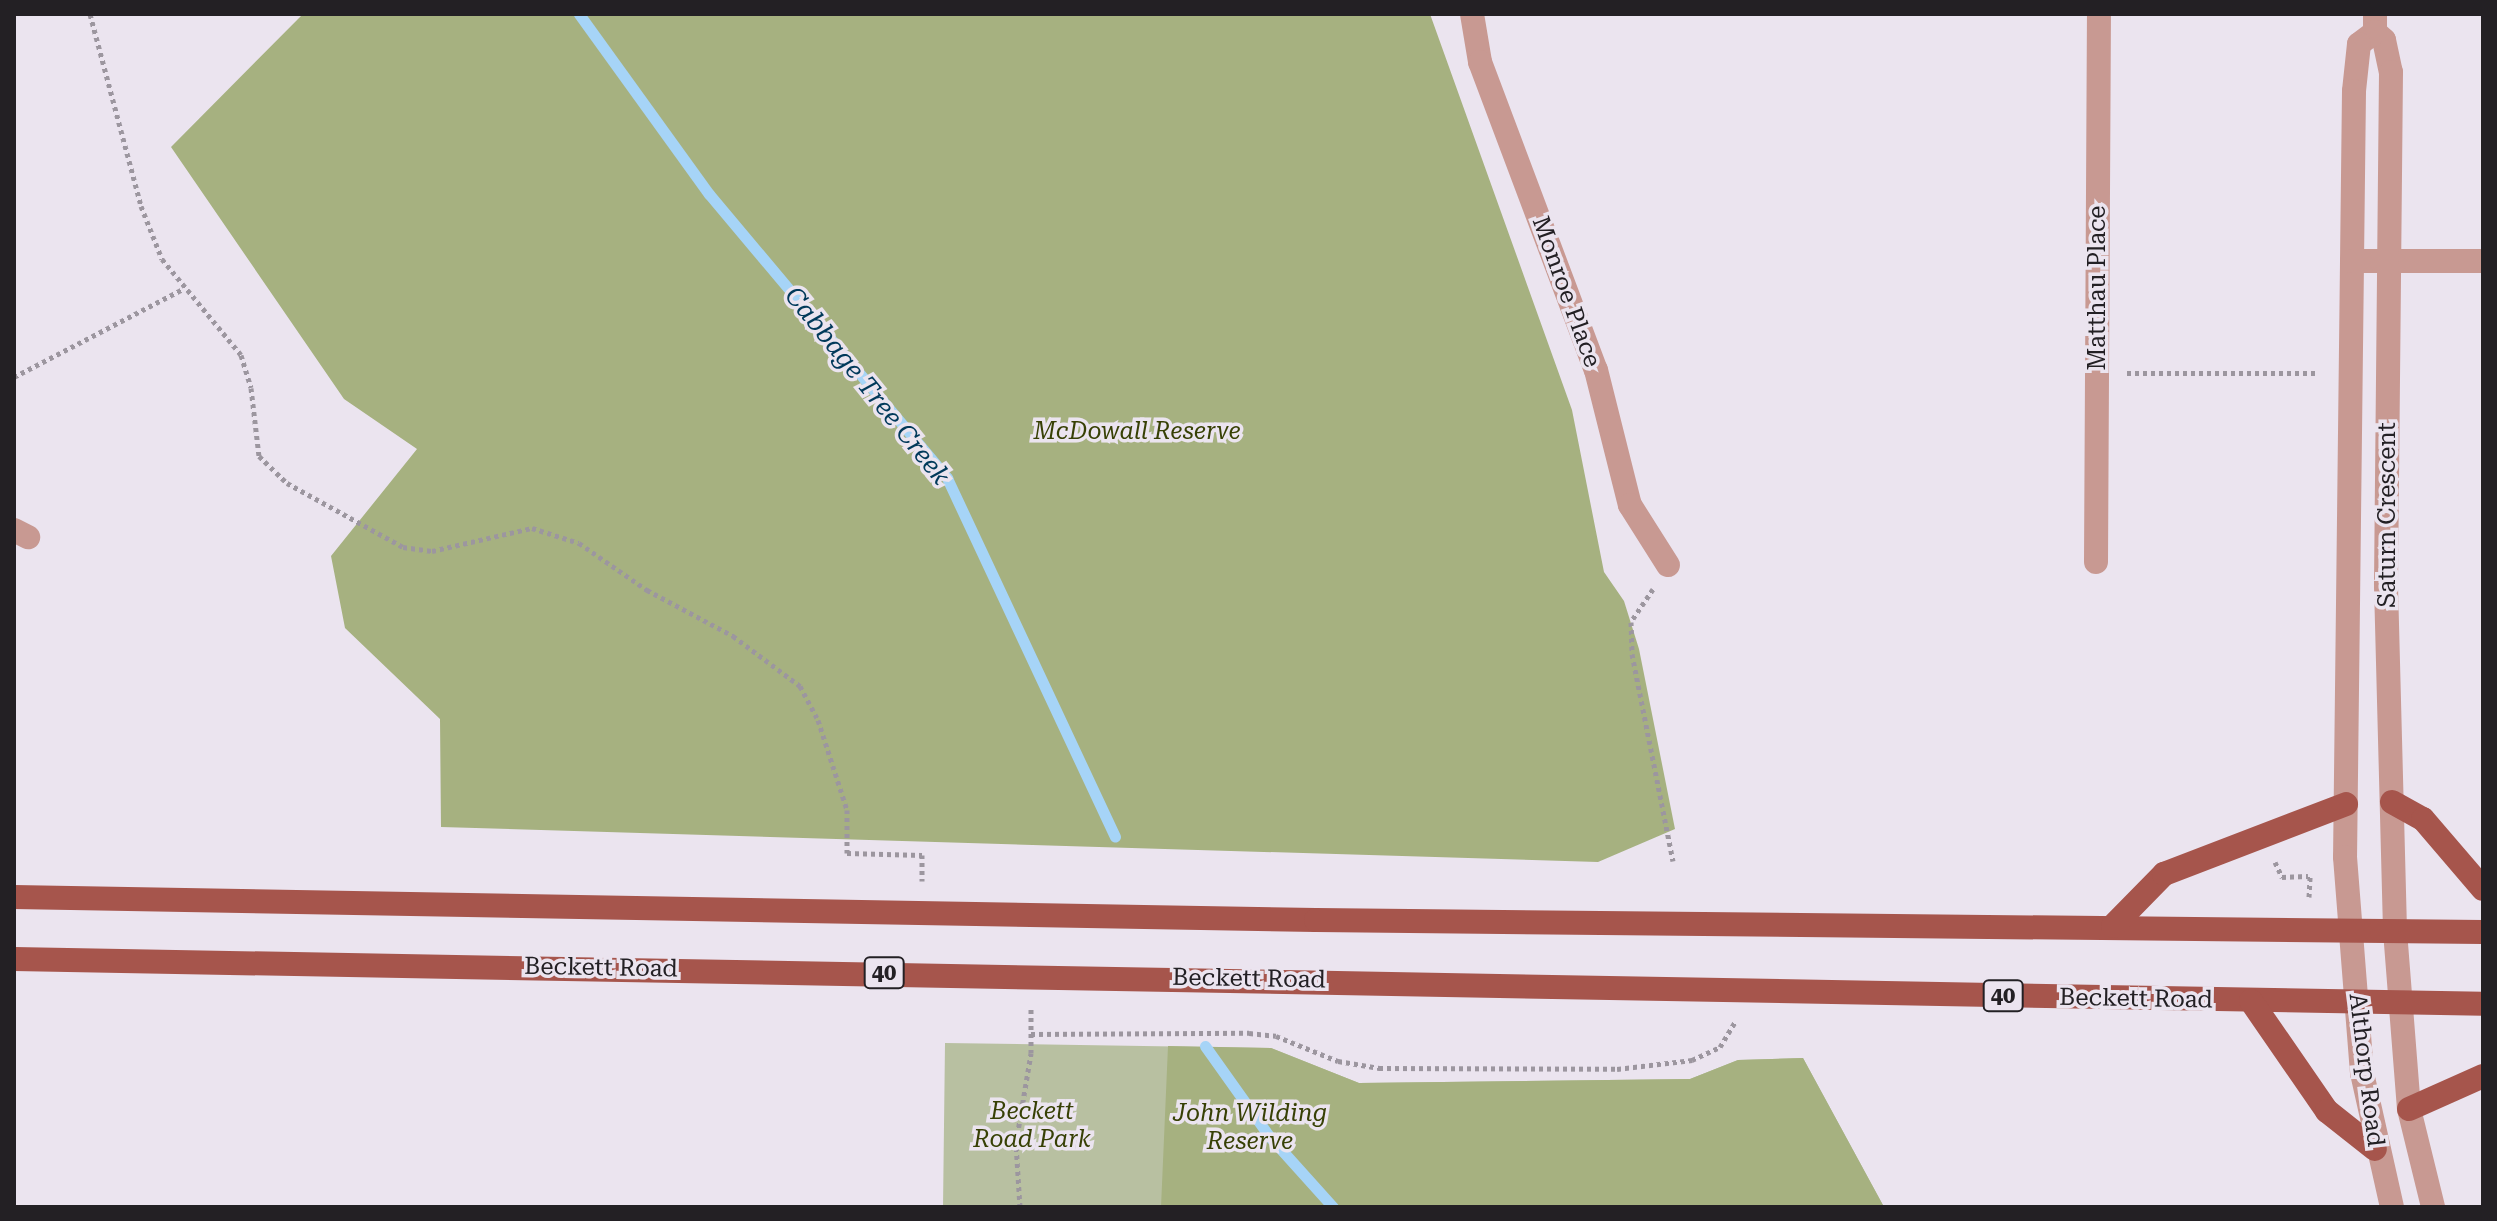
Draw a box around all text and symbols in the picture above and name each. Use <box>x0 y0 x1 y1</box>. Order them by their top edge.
street label: Matthau Place <box>2084 205 2112 371</box>
street label: Monroe Place <box>1525 213 1607 371</box>
water label: Cabbage Tree Creek <box>778 281 956 491</box>
park label: McDowall Reserve <box>1033 418 1241 446</box>
street label: Saturn Crescent <box>2374 422 2402 608</box>
street label: Beckett Road <box>524 952 678 984</box>
road number: 40 <box>862 955 906 991</box>
street label: Beckett Road <box>1172 963 1326 995</box>
road number: 40 <box>1981 978 2025 1014</box>
street label: Beckett Road <box>2059 983 2213 1015</box>
street label: Althorp Road <box>2342 992 2390 1148</box>
park label: Beckett Road Park <box>973 1098 1091 1154</box>
park label: John Wilding Reserve <box>1173 1100 1327 1156</box>

